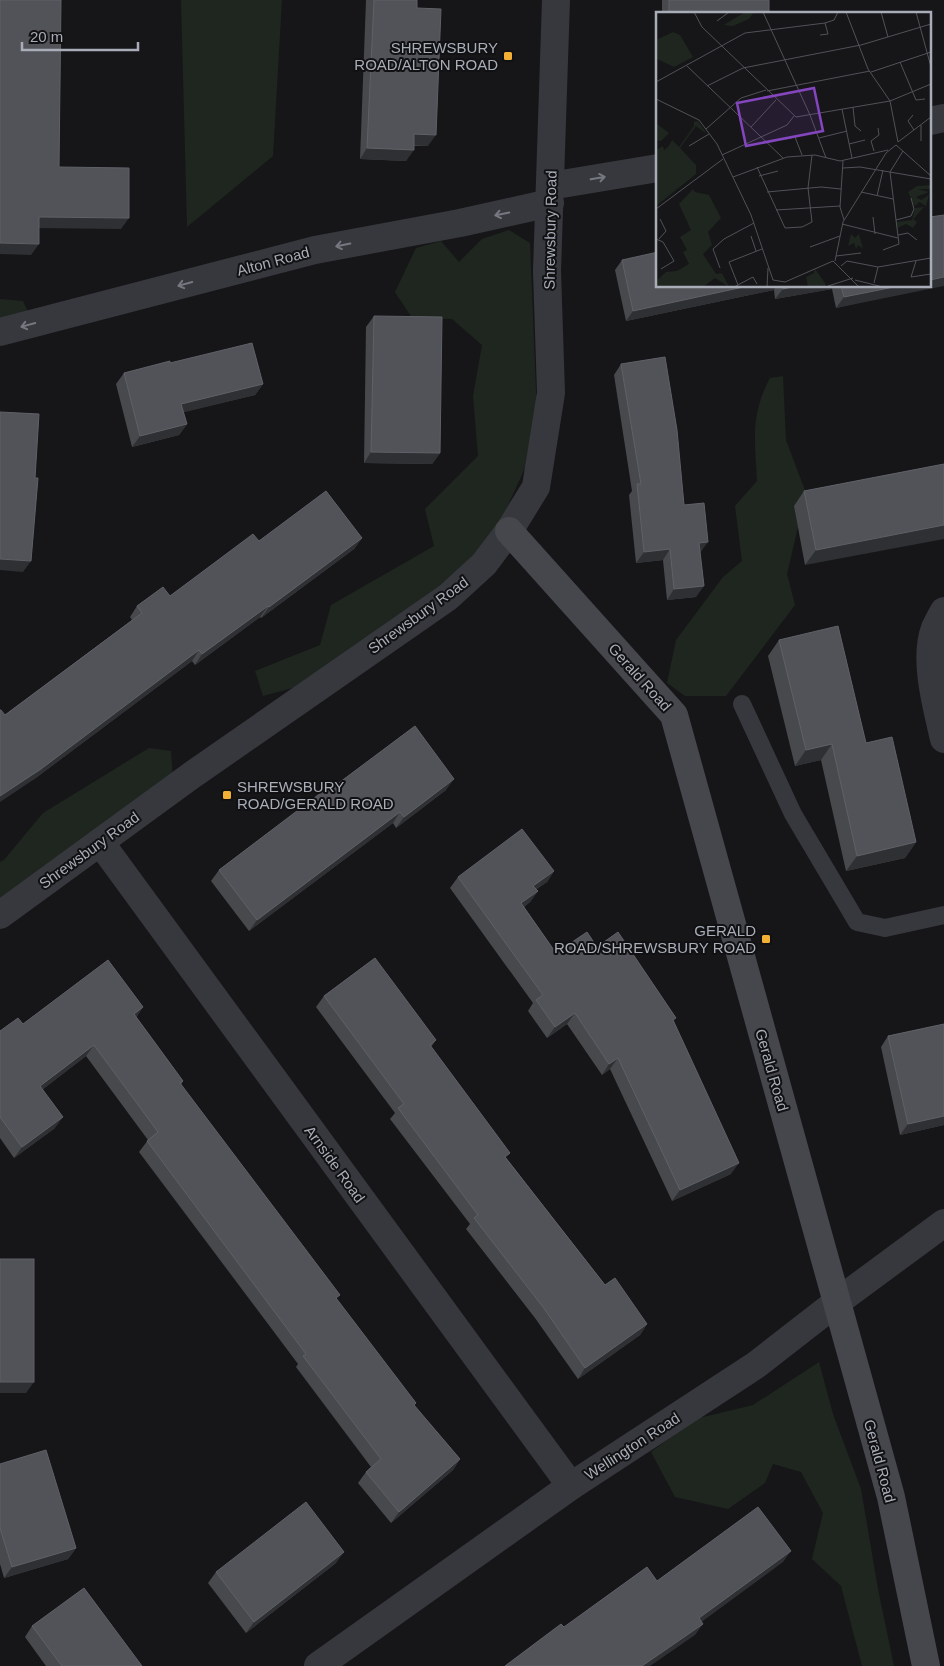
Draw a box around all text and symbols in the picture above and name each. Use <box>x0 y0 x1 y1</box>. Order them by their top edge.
inset map <box>656 12 932 288</box>
scale bar <box>22 20 139 52</box>
text: 20 m <box>30 28 63 45</box>
place label: SHREWSBURY ROAD/ALTON ROAD <box>354 39 498 73</box>
marker: SHREWSBURY ROAD/ALTON ROAD <box>502 50 514 62</box>
street label: Shrewsbury Road <box>540 170 560 290</box>
one-way arrow <box>590 173 606 183</box>
one-way arrow <box>495 210 511 219</box>
one-way arrow <box>335 241 351 250</box>
street label: Alton Road <box>235 243 311 279</box>
one-way arrow <box>177 280 193 289</box>
one-way arrow <box>20 321 36 330</box>
street label: Shrewsbury Road <box>365 573 471 657</box>
street label: Gerald Road <box>605 640 675 714</box>
place label: SHREWSBURY ROAD/GERALD ROAD <box>237 778 394 812</box>
marker: SHREWSBURY ROAD/GERALD ROAD <box>221 789 233 801</box>
street label: Shrewsbury Road <box>36 808 142 892</box>
place label: GERALD ROAD/SHREWSBURY ROAD <box>554 922 756 956</box>
marker: GERALD ROAD/SHREWSBURY ROAD <box>760 933 772 945</box>
street label: Gerald Road <box>752 1027 792 1113</box>
street label: Arnside Road <box>301 1122 369 1206</box>
street label: Wellington Road <box>581 1409 683 1483</box>
street label: Gerald Road <box>861 1418 899 1504</box>

